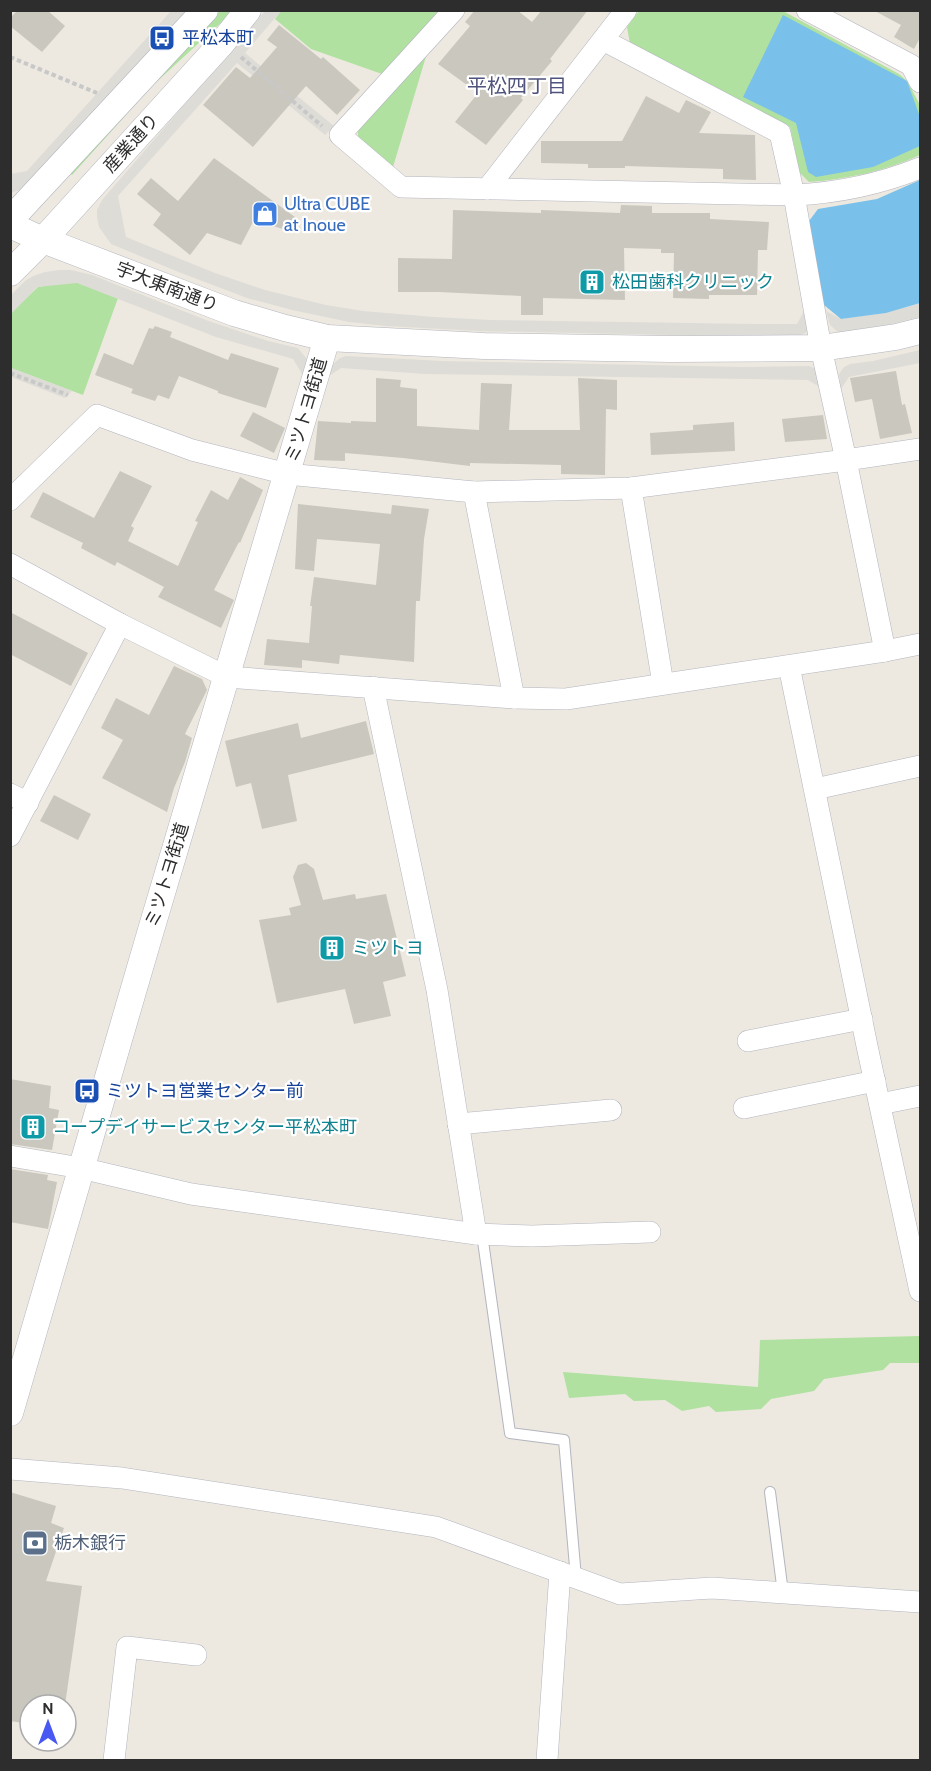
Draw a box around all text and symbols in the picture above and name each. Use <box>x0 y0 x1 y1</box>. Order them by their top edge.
bus stop icon: 平松本町 <box>147 23 177 53</box>
place label: 平松本町 <box>182 27 254 49</box>
district label: 平松四丁目 <box>467 74 567 98</box>
street label: 産業通り <box>99 109 163 177</box>
place label: Ultra CUBE at Inoue <box>284 193 370 236</box>
shop icon: Ultra CUBE at Inoue <box>250 199 280 229</box>
street label: 宇大東南通り <box>113 257 221 317</box>
building icon: 松田歯科クリニック <box>577 267 607 297</box>
place label: 松田歯科クリニック <box>612 271 774 293</box>
street label: ミツトヨ街道 <box>281 355 331 465</box>
street label: ミツトヨ街道 <box>141 820 193 930</box>
building icon: ミツトヨ <box>317 933 347 963</box>
place label: ミツトヨ <box>352 937 424 959</box>
bus stop icon: ミツトヨ営業センター前 <box>72 1076 102 1106</box>
place label: ミツトヨ営業センター前 <box>106 1080 304 1102</box>
building icon: コープデイサービスセンター平松本町 <box>18 1112 48 1142</box>
place label: コープデイサービスセンター平松本町 <box>52 1116 357 1138</box>
bank icon: 栃木銀行 <box>20 1528 50 1558</box>
place label: 栃木銀行 <box>54 1532 126 1554</box>
north arrow <box>18 1693 78 1753</box>
text: N <box>42 1699 54 1718</box>

